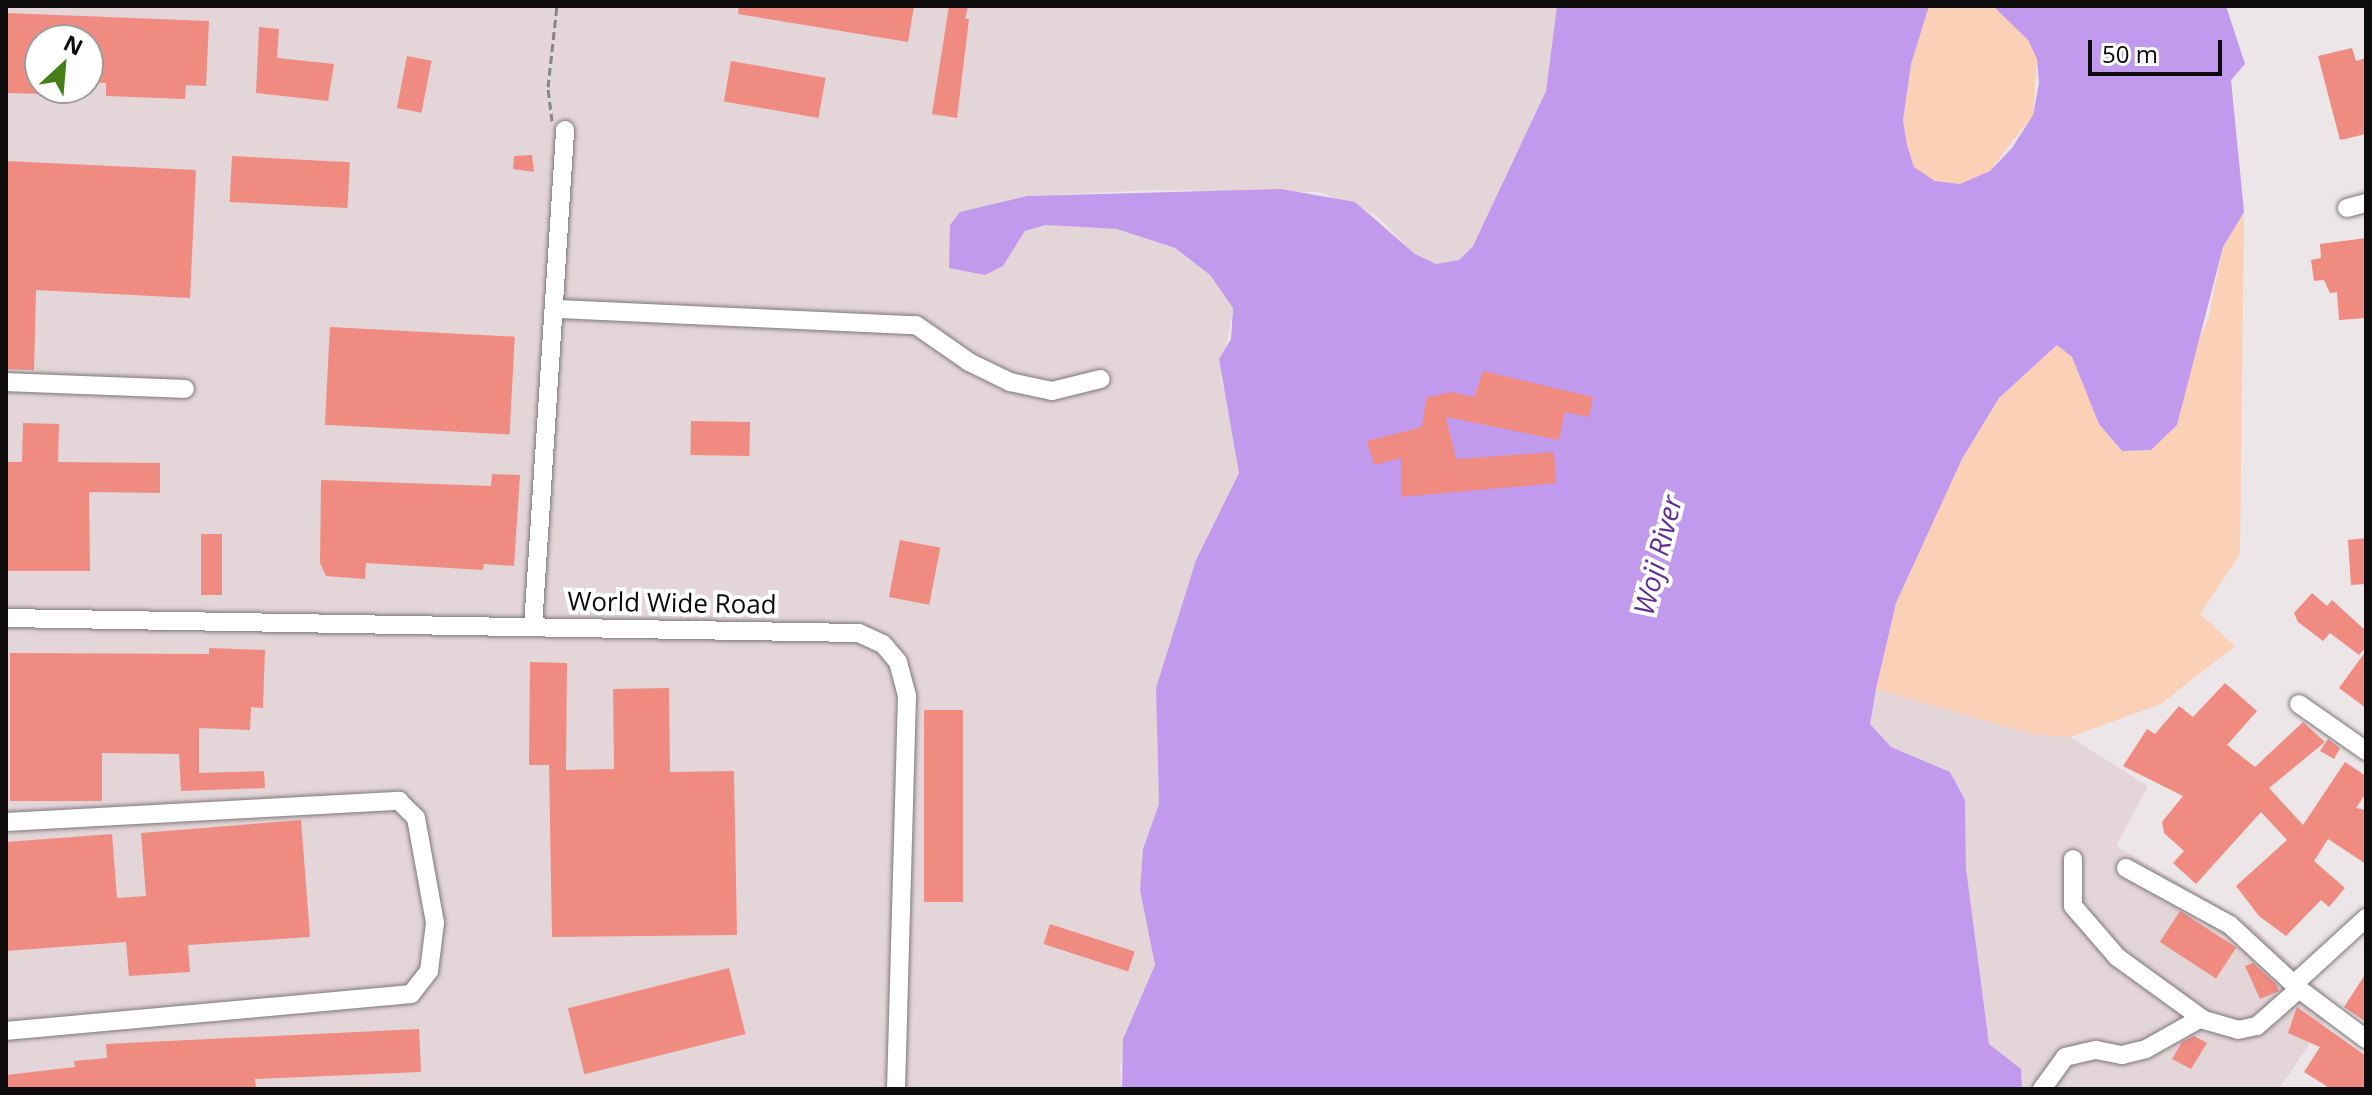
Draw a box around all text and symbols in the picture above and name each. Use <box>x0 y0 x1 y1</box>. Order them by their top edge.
north arrow <box>24 24 104 104</box>
scale bar <box>2092 24 2226 74</box>
text: N <box>59 27 88 62</box>
text: 50 m <box>2102 37 2158 70</box>
water label: Woji River <box>1626 492 1688 618</box>
street label: World Wide Road <box>567 586 777 620</box>

